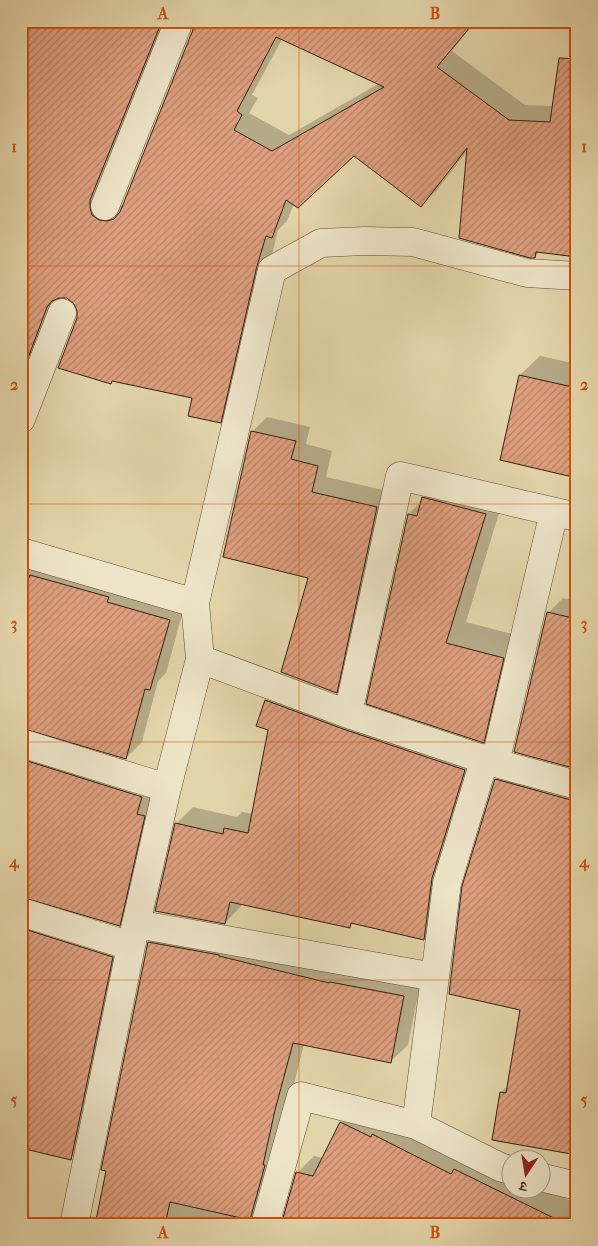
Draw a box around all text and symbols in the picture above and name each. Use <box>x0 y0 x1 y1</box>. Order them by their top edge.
text: A <box>157 4 169 23</box>
text: B <box>430 4 440 23</box>
text: 1 <box>11 137 17 156</box>
text: 1 <box>581 137 587 156</box>
text: 2 <box>10 375 18 394</box>
text: 2 <box>580 375 588 394</box>
text: 3 <box>11 614 17 634</box>
text: 3 <box>581 614 587 634</box>
text: 4 <box>8 852 20 872</box>
text: 4 <box>578 852 590 872</box>
text: 5 <box>11 1090 18 1109</box>
text: 5 <box>581 1090 588 1109</box>
north arrow <box>500 1148 550 1198</box>
text: उ <box>517 1177 530 1195</box>
text: A <box>157 1223 169 1242</box>
text: B <box>430 1223 440 1242</box>

